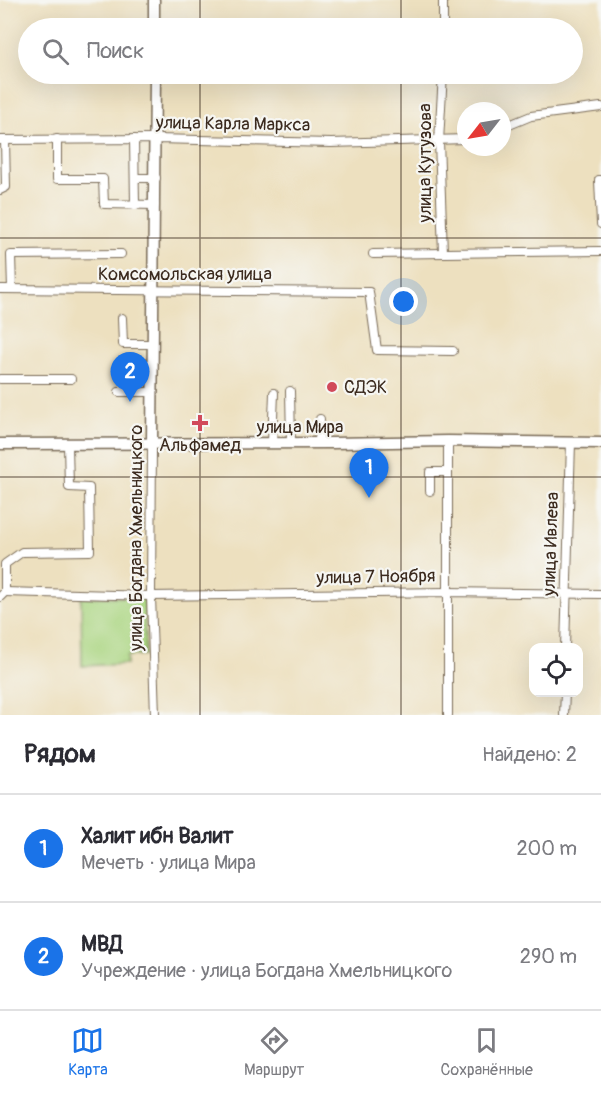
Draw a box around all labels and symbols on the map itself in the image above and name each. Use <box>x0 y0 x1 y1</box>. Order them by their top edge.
north arrow <box>457 102 511 156</box>
street label: улица Кутузова <box>414 103 437 224</box>
street label: улица Карла Маркса <box>155 111 310 137</box>
street label: Комсомольская улица <box>98 263 272 286</box>
your location <box>389 287 418 316</box>
pin: 2 <box>110 352 150 402</box>
place label: СДЭК <box>344 376 387 399</box>
marker: СДЭК <box>325 380 339 394</box>
marker: Альфамед <box>191 414 209 432</box>
street label: улица Мира <box>256 416 343 439</box>
street label: улица Богдана Хмельницкого <box>125 425 148 652</box>
place label: Альфамед <box>159 434 241 457</box>
pin: 1 <box>350 448 388 498</box>
street label: улица Ивлева <box>538 492 564 597</box>
street label: улица 7 Ноября <box>315 564 436 590</box>

